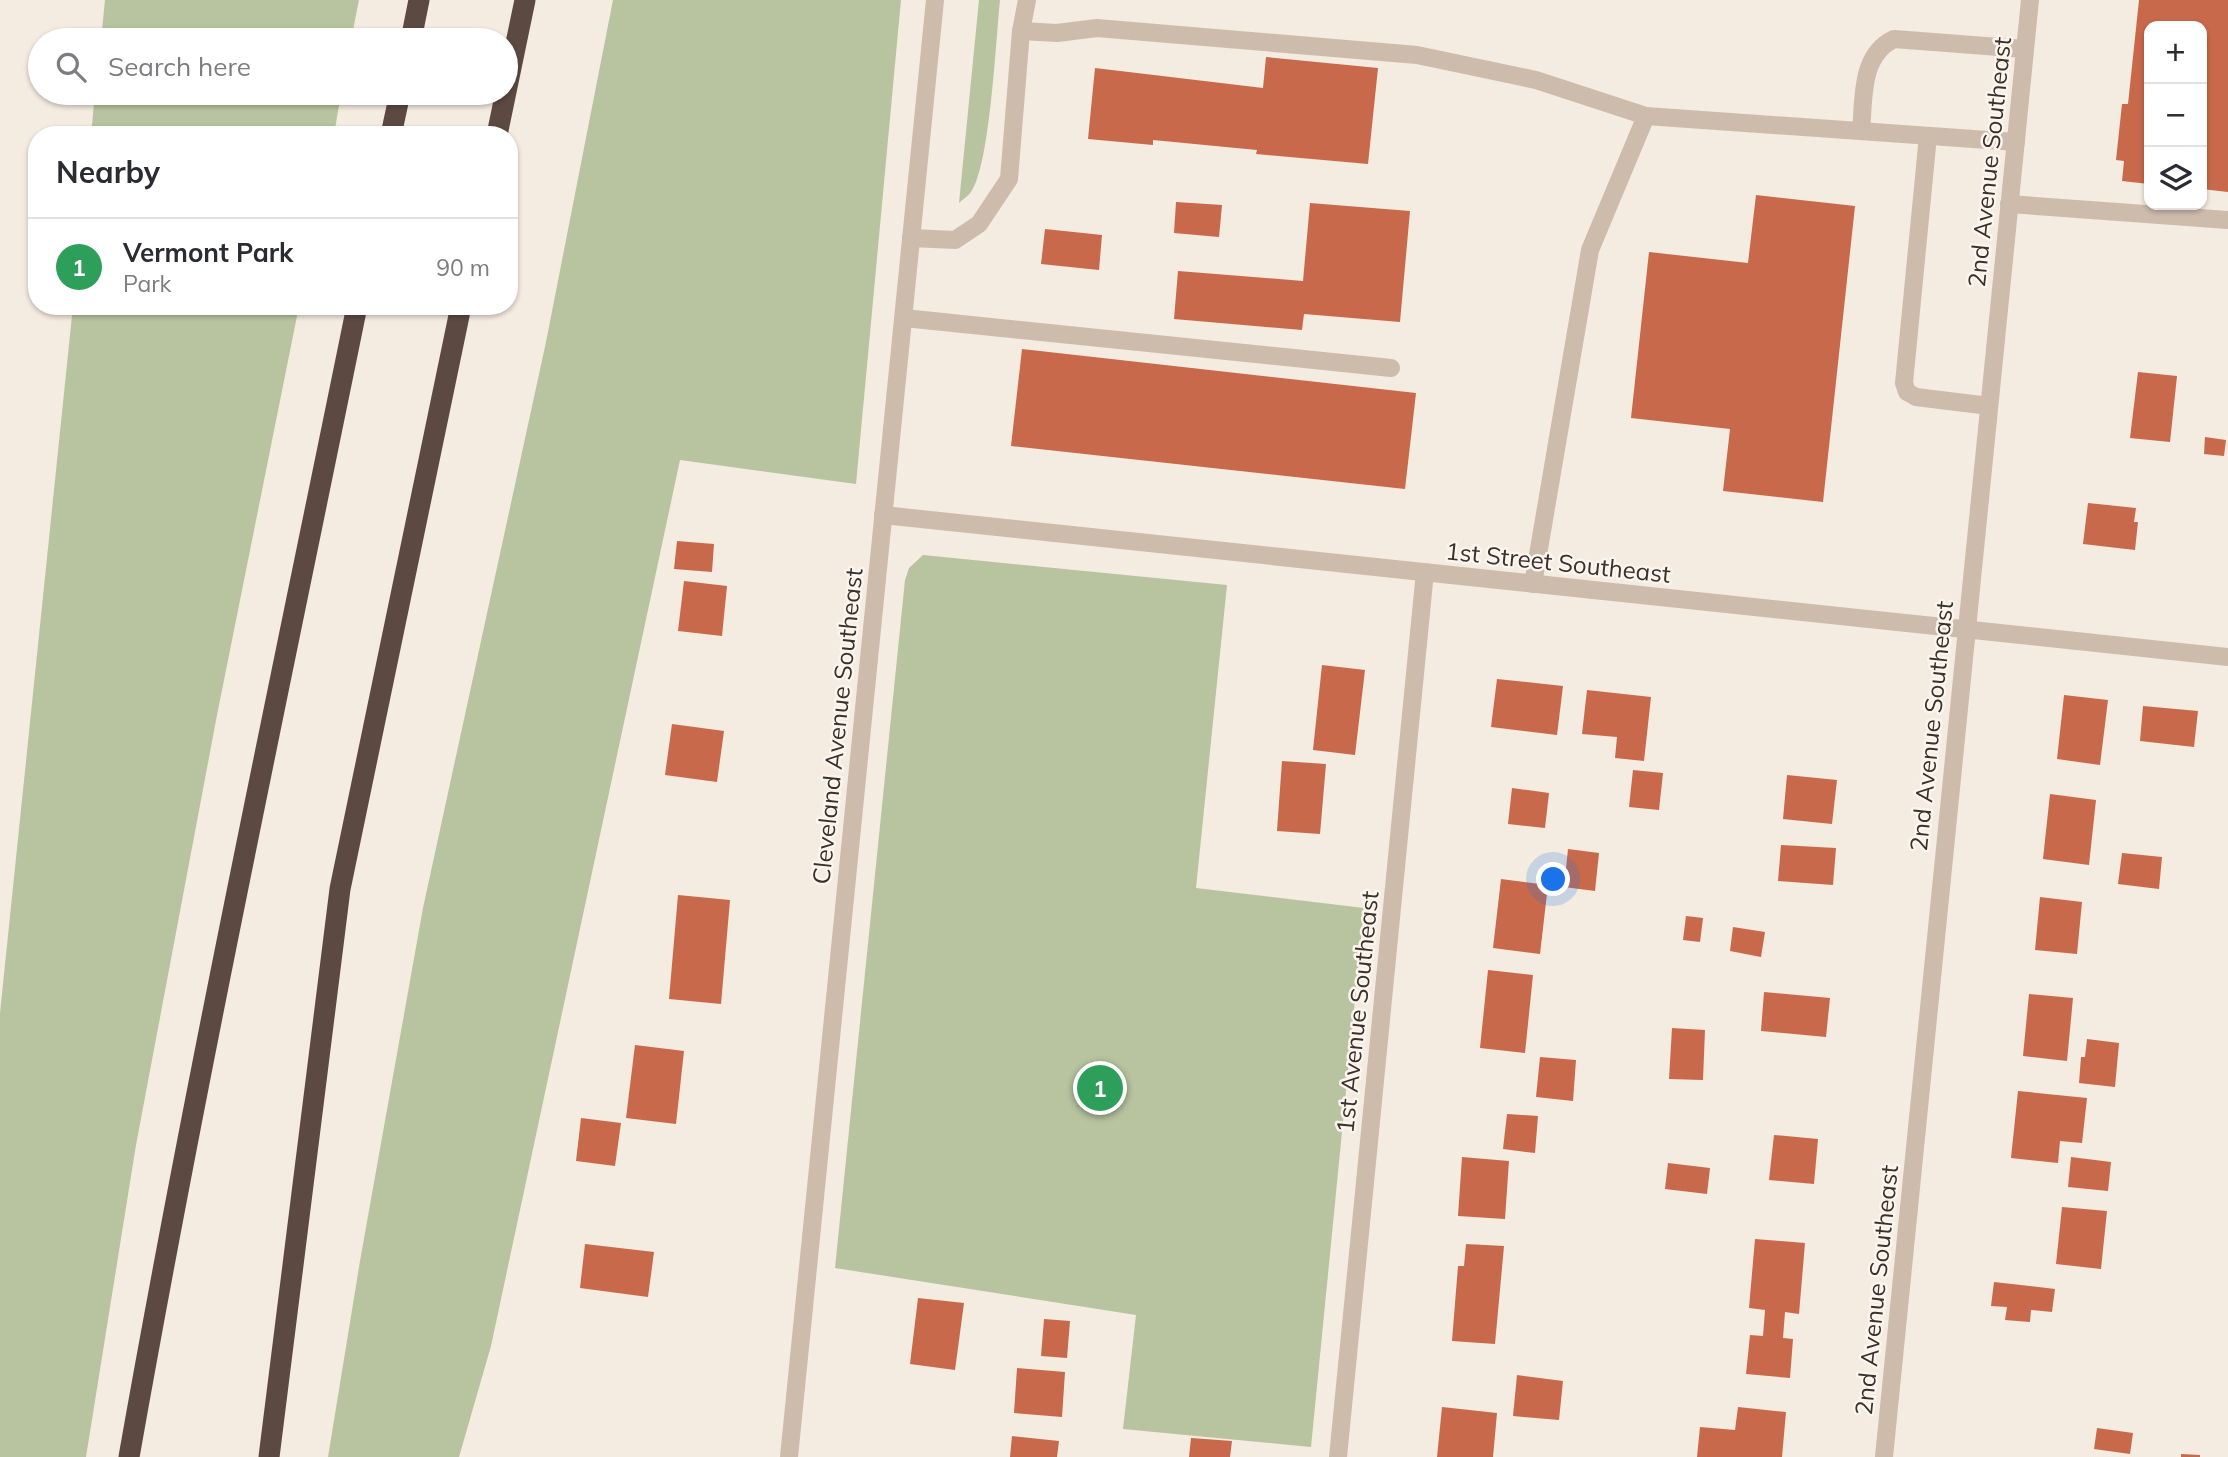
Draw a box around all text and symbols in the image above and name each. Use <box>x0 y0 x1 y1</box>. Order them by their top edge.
map controls <box>2144 21 2207 210</box>
button: + <box>2144 21 2207 84</box>
search box <box>28 28 518 105</box>
street label: 2nd Avenue Southeast <box>1961 35 2017 289</box>
icon: search <box>52 48 90 86</box>
text: Search here <box>108 50 251 83</box>
button: − <box>2144 84 2207 147</box>
button: layers <box>2144 147 2207 210</box>
text: Nearby <box>56 153 160 191</box>
text: Vermont Park <box>123 236 293 269</box>
text: 1 <box>72 253 86 282</box>
text: 90 m <box>436 253 490 282</box>
text: Park <box>123 269 171 298</box>
street label: 1st Street Southeast <box>1444 535 1672 589</box>
street label: Cleveland Avenue Southeast <box>805 566 869 886</box>
street label: 2nd Avenue Southeast <box>1903 599 1959 853</box>
your location <box>1536 862 1570 896</box>
street label: 1st Avenue Southeast <box>1329 889 1385 1135</box>
pin: 1 <box>1077 1062 1123 1114</box>
street label: 2nd Avenue Southeast <box>1848 1163 1904 1417</box>

